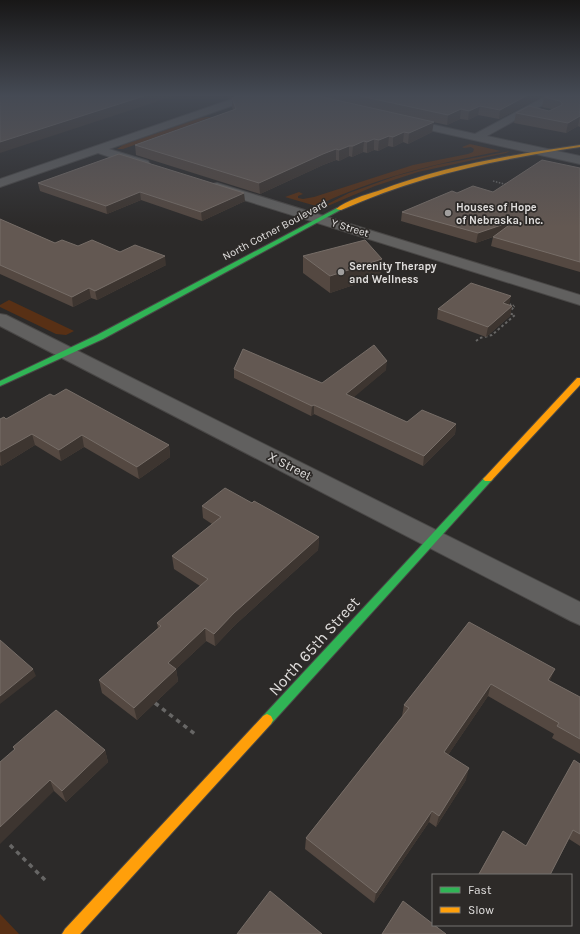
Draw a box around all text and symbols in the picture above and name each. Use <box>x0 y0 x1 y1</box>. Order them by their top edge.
street label: North Cotner Boulevard <box>220 197 330 263</box>
place label: Houses of Hope of Nebraska, Inc. <box>456 201 544 227</box>
marker: Houses of Hope of Nebraska, Inc. <box>443 208 453 218</box>
street label: Y Street <box>330 216 370 240</box>
place label: Serenity Therapy and Wellness <box>349 260 437 286</box>
marker: Serenity Therapy and Wellness <box>336 267 346 277</box>
street label: X Street <box>266 449 314 483</box>
street label: North 65th Street <box>265 593 363 699</box>
legend <box>432 874 572 926</box>
text: Fast <box>468 883 492 897</box>
text: Slow <box>468 903 494 917</box>

